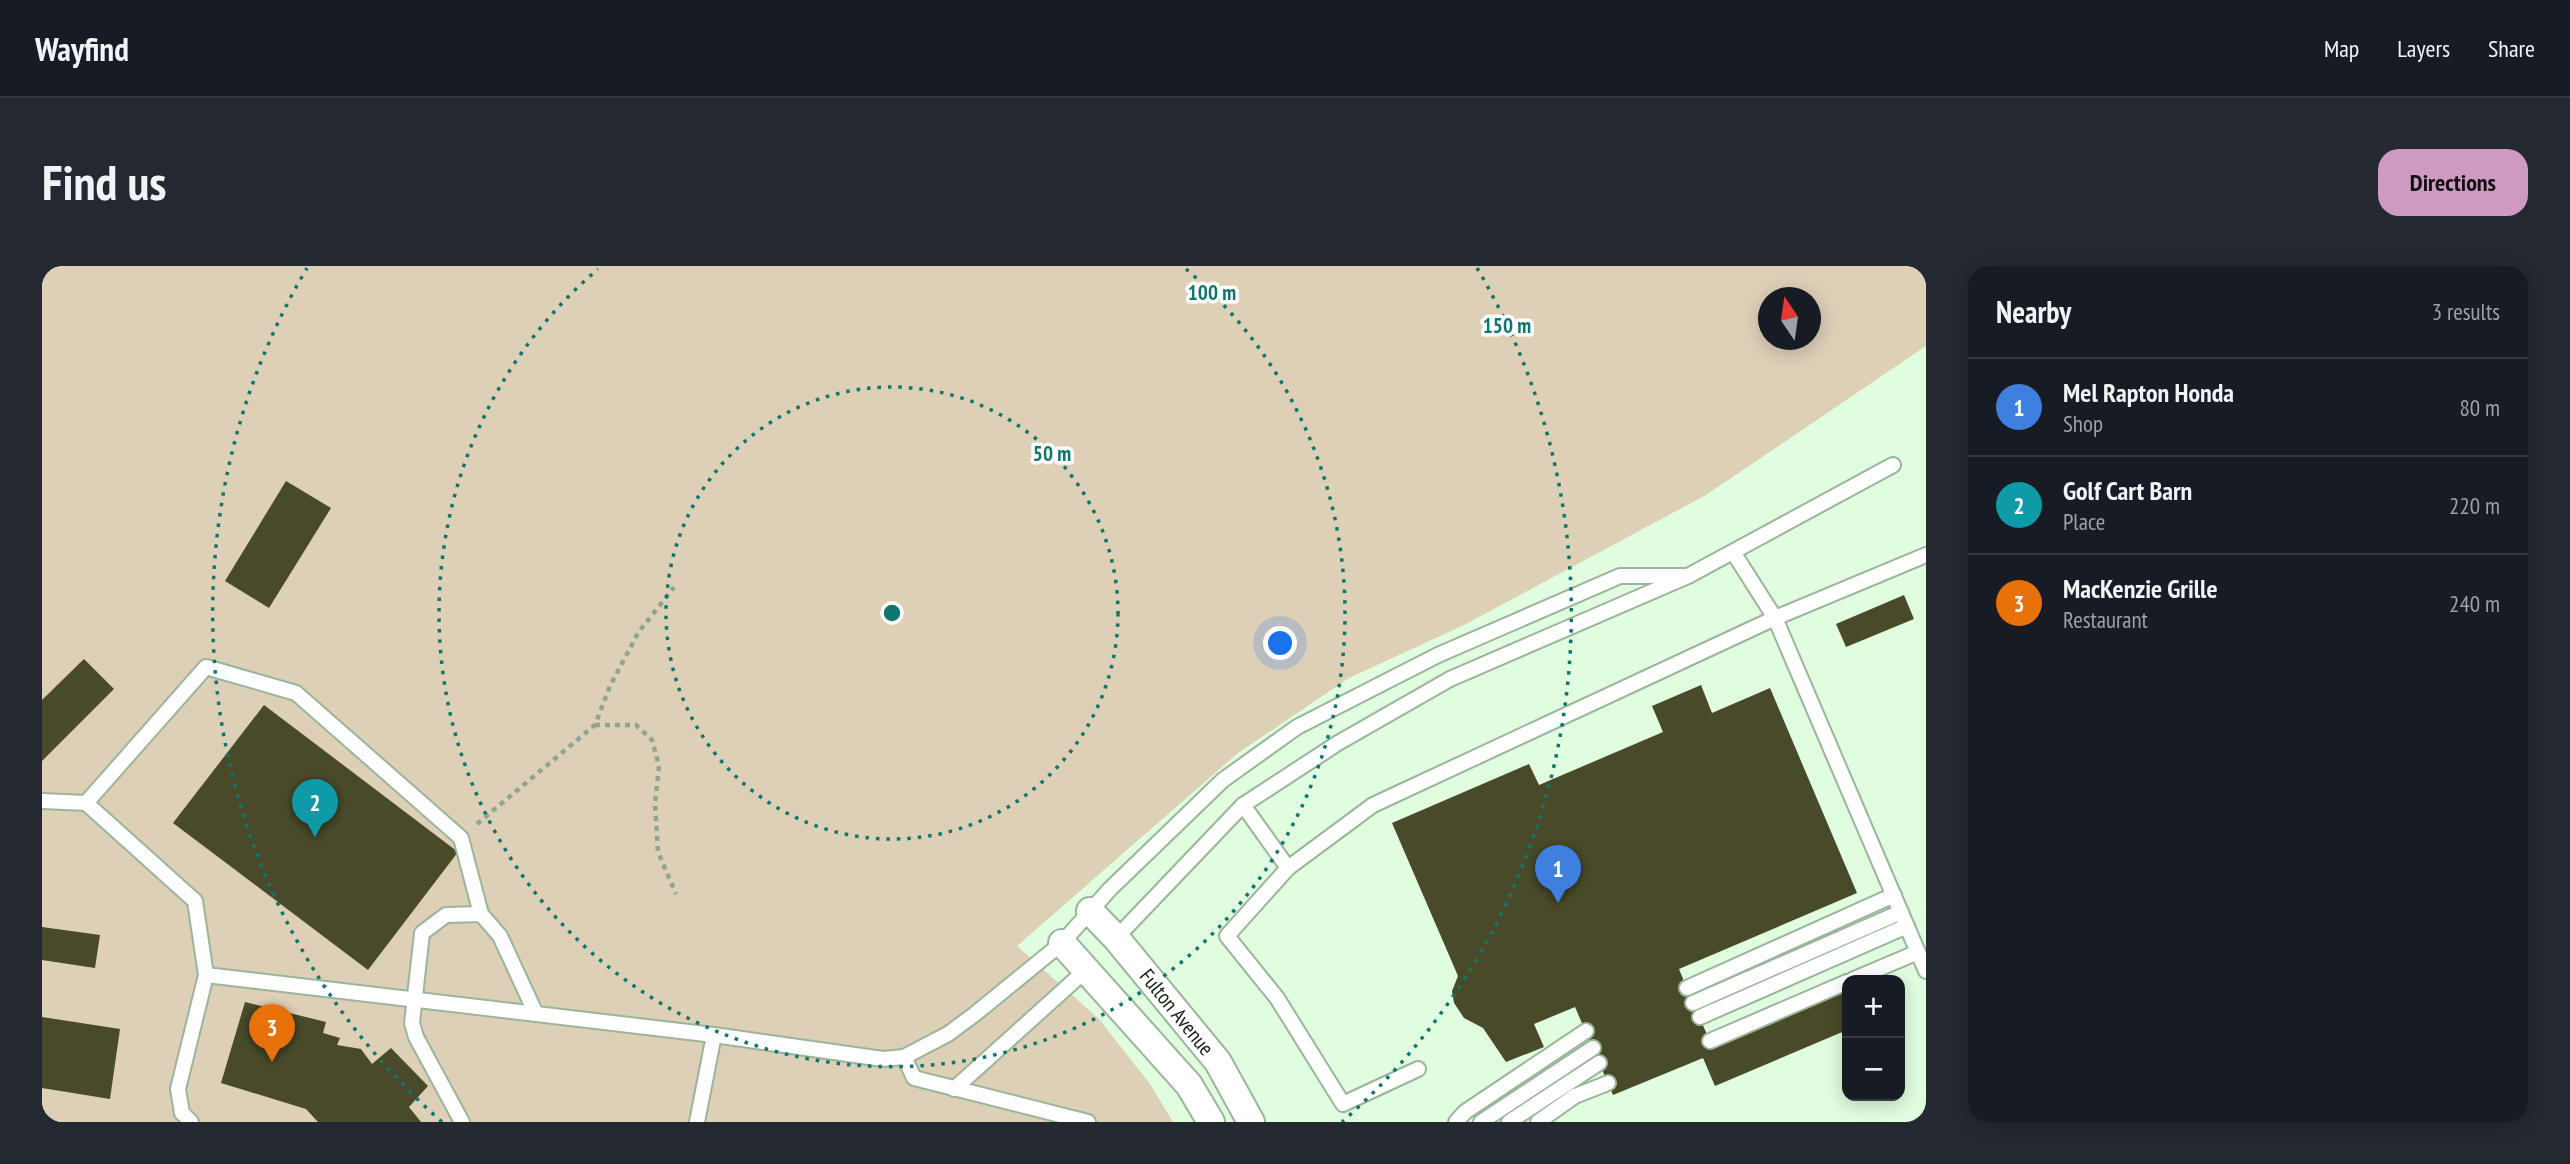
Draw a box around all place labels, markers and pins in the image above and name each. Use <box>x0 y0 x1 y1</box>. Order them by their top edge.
centre of rings <box>880 601 904 625</box>
pin: 2 <box>292 779 338 837</box>
pin: 1 <box>1535 845 1581 903</box>
pin: 3 <box>249 1004 295 1062</box>

